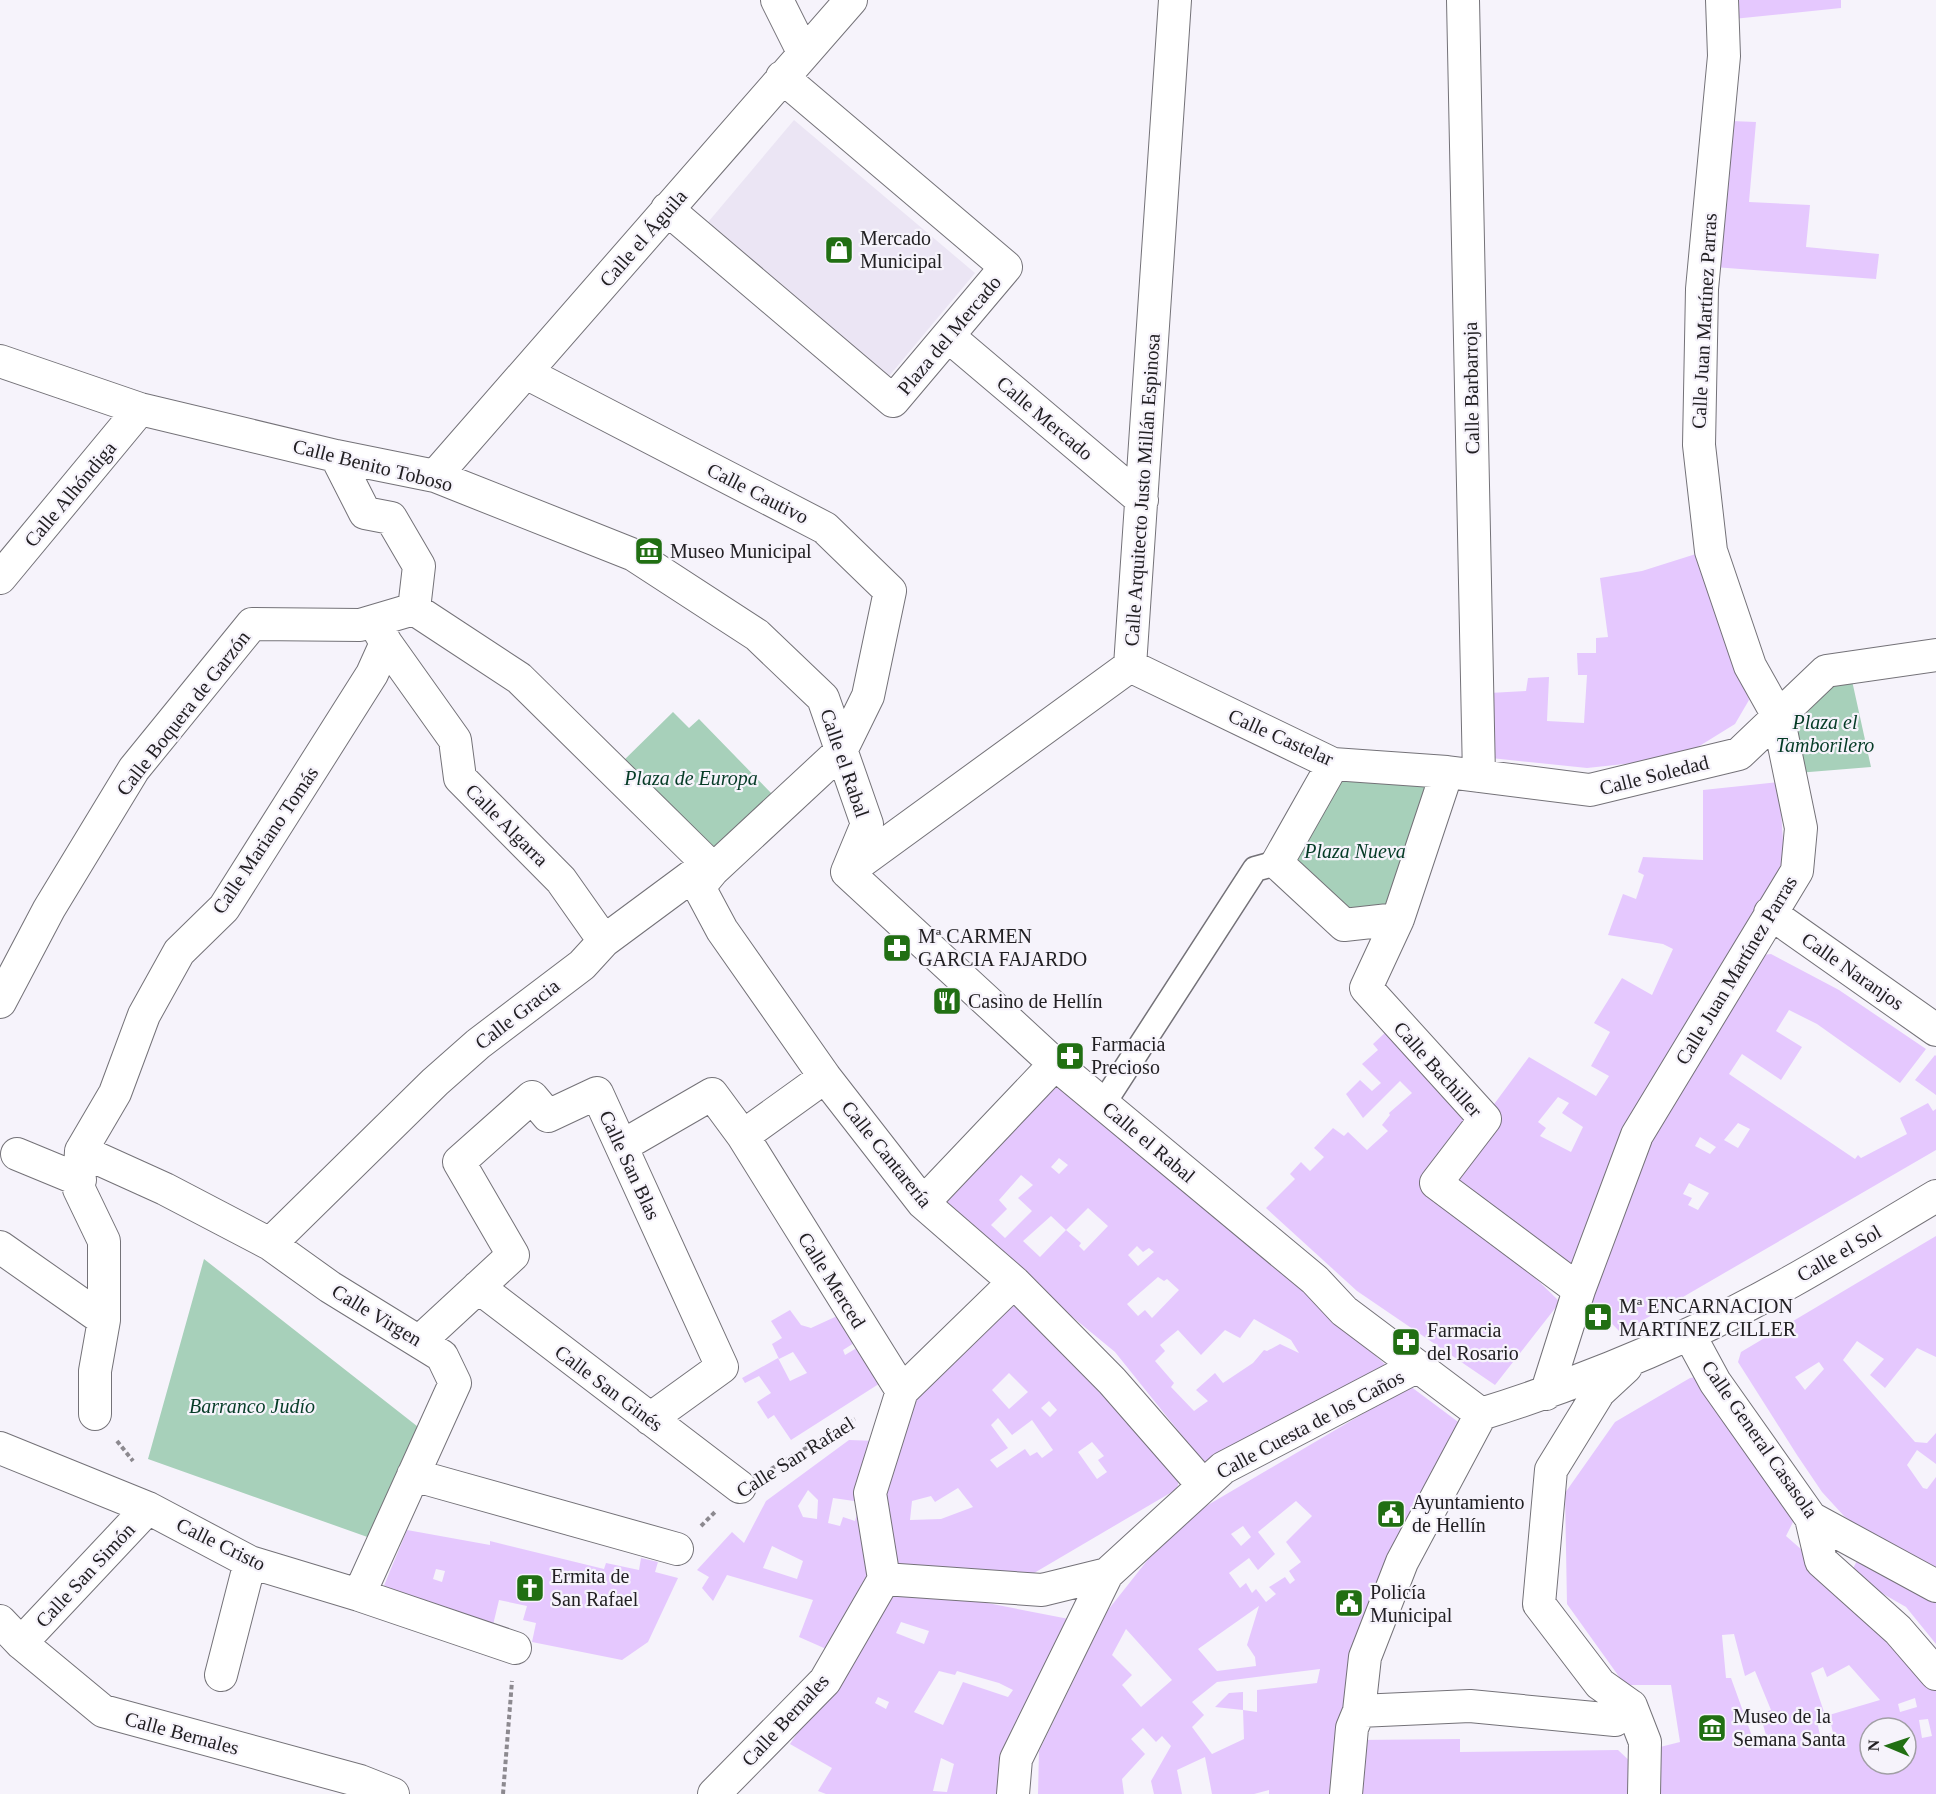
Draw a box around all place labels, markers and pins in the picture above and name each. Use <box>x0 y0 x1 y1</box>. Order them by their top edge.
place label: Mercado Municipal <box>860 227 943 273</box>
shop icon: Mercado Municipal <box>823 234 855 266</box>
museum icon: Museo Municipal <box>633 535 665 567</box>
place label: Museo Municipal <box>670 540 812 563</box>
place label: Mª CARMEN GARCIA FAJARDO <box>918 925 1087 970</box>
pharmacy icon: Mª CARMEN GARCIA FAJARDO <box>881 932 913 964</box>
restaurant icon: Casino de Hellín <box>931 985 963 1017</box>
place label: Casino de Hellín <box>968 990 1102 1012</box>
place label: Farmacia Precioso <box>1091 1033 1166 1078</box>
pharmacy icon: Farmacia Precioso <box>1054 1040 1086 1072</box>
place label: Mª ENCARNACION MARTINEZ CILLER <box>1619 1295 1797 1340</box>
pharmacy icon: Mª ENCARNACION MARTINEZ CILLER <box>1582 1301 1614 1333</box>
place label: Farmacia del Rosario <box>1427 1319 1519 1364</box>
pharmacy icon: Farmacia del Rosario <box>1390 1326 1422 1358</box>
place label: Ayuntamiento de Hellín <box>1412 1491 1525 1536</box>
public building icon: Ayuntamiento de Hellín <box>1375 1498 1407 1530</box>
place label: Ermita de San Rafael <box>551 1565 639 1610</box>
church icon: Ermita de San Rafael <box>514 1572 546 1604</box>
place label: Policía Municipal <box>1370 1581 1453 1627</box>
public building icon: Policía Municipal <box>1333 1587 1365 1619</box>
place label: Museo de la Semana Santa <box>1733 1705 1846 1750</box>
museum icon: Museo de la Semana Santa <box>1696 1712 1728 1744</box>

